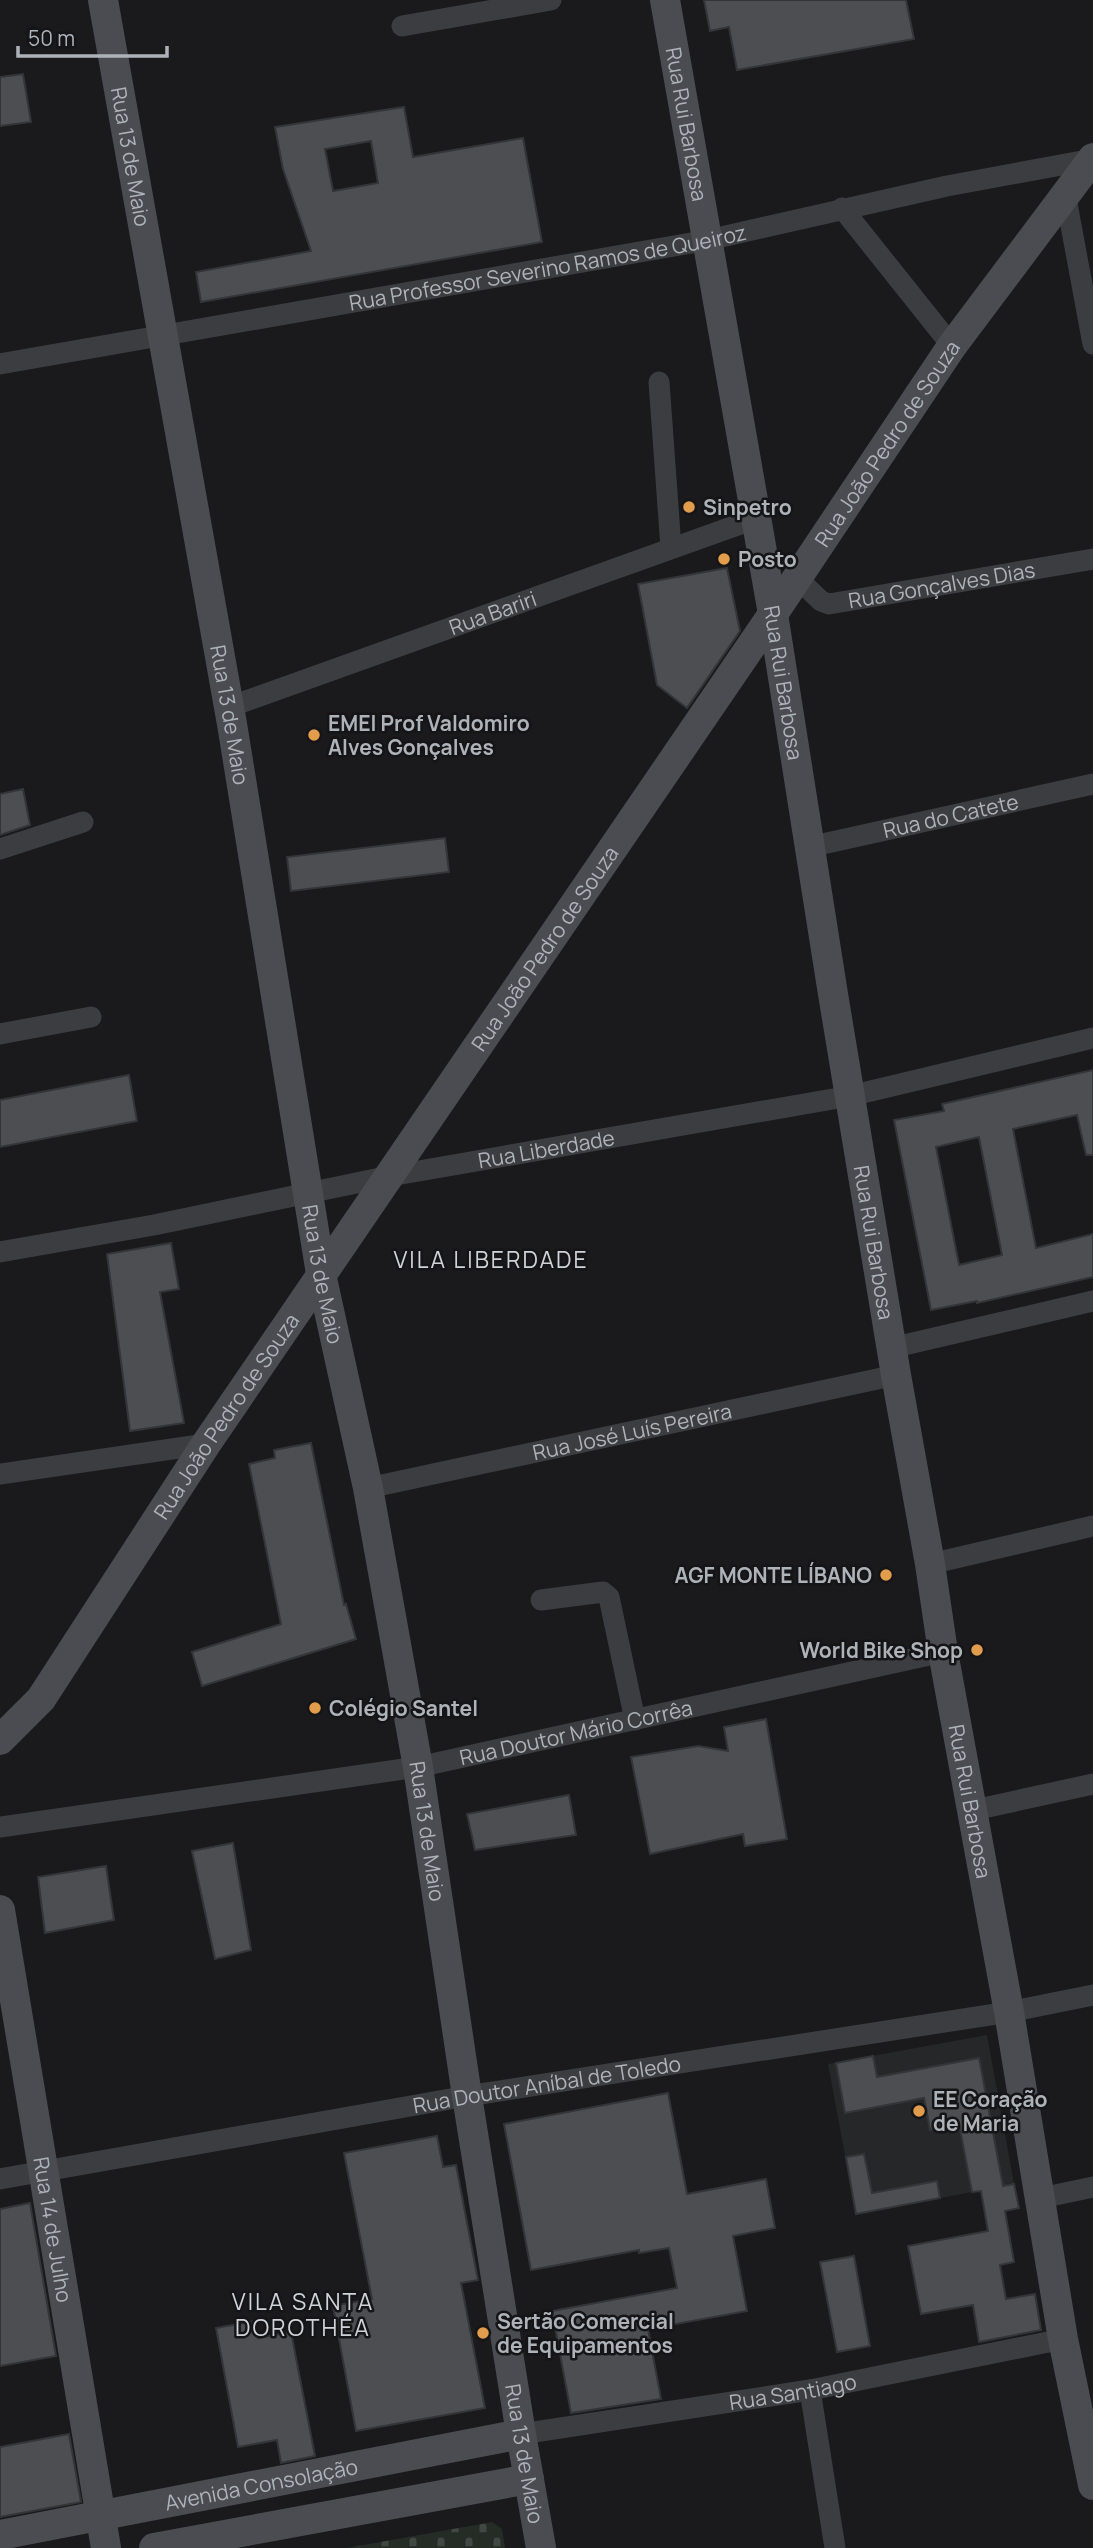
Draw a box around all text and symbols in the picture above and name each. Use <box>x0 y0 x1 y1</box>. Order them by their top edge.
scale bar <box>18 14 166 58</box>
text: 50 m <box>28 24 75 52</box>
street label: Rua Rui Barbosa <box>660 45 714 203</box>
street label: Rua 13 de Maio <box>105 85 157 229</box>
street label: Rua Professor Severino Ramos de Queiroz <box>347 218 749 317</box>
street label: Rua João Pedro de Souza <box>808 335 966 552</box>
place label: Sinpetro <box>703 493 792 521</box>
marker: Sinpetro <box>681 499 697 515</box>
place label: Posto <box>738 545 797 573</box>
marker: Posto <box>716 551 732 567</box>
street label: Rua Gonçalves Dias <box>846 555 1037 614</box>
street label: Rua Bariri <box>445 584 540 641</box>
street label: Rua Rui Barbosa <box>758 603 810 762</box>
street label: Rua 13 de Maio <box>204 643 256 787</box>
place label: EMEI Prof Valdomiro Alves Gonçalves <box>328 709 530 761</box>
marker: EMEI Prof Valdomiro Alves Gonçalves <box>306 727 322 743</box>
street label: Rua do Catete <box>880 787 1021 844</box>
street label: Rua João Pedro de Souza <box>465 840 625 1056</box>
street label: Rua Liberdade <box>476 1123 617 1174</box>
street label: Rua Rui Barbosa <box>848 1163 901 1322</box>
street label: Rua 13 de Maio <box>296 1202 350 1346</box>
district label: VILA LIBERDADE <box>393 1243 589 1275</box>
street label: Rua João Pedro de Souza <box>147 1308 305 1525</box>
street label: Rua José Luís Pereira <box>530 1397 734 1466</box>
place label: AGF MONTE LÍBANO <box>675 1561 872 1589</box>
marker: AGF MONTE LÍBANO <box>878 1567 894 1583</box>
place label: World Bike Shop <box>799 1636 963 1664</box>
marker: World Bike Shop <box>969 1642 985 1658</box>
street label: Rua Doutor Mário Corrêa <box>457 1693 695 1771</box>
place label: Colégio Santel <box>329 1694 478 1722</box>
marker: Colégio Santel <box>307 1700 323 1716</box>
street label: Rua Rui Barbosa <box>943 1722 998 1880</box>
street label: Rua 13 de Maio <box>403 1759 452 1903</box>
street label: Rua Doutor Aníbal de Toledo <box>411 2049 683 2119</box>
place label: EE Coração de Maria <box>933 2085 1047 2137</box>
marker: EE Coração de Maria <box>911 2103 927 2119</box>
street label: Rua 14 de Julho <box>27 2155 79 2305</box>
district label: VILA SANTA DOROTHÉA <box>232 2285 374 2343</box>
place label: Sertão Comercial de Equipamentos <box>497 2307 674 2359</box>
marker: Sertão Comercial de Equipamentos <box>475 2325 491 2341</box>
street label: Rua Santiago <box>727 2367 859 2416</box>
street label: Rua 13 de Maio <box>499 2382 550 2526</box>
street label: Avenida Consolação <box>162 2452 360 2517</box>

